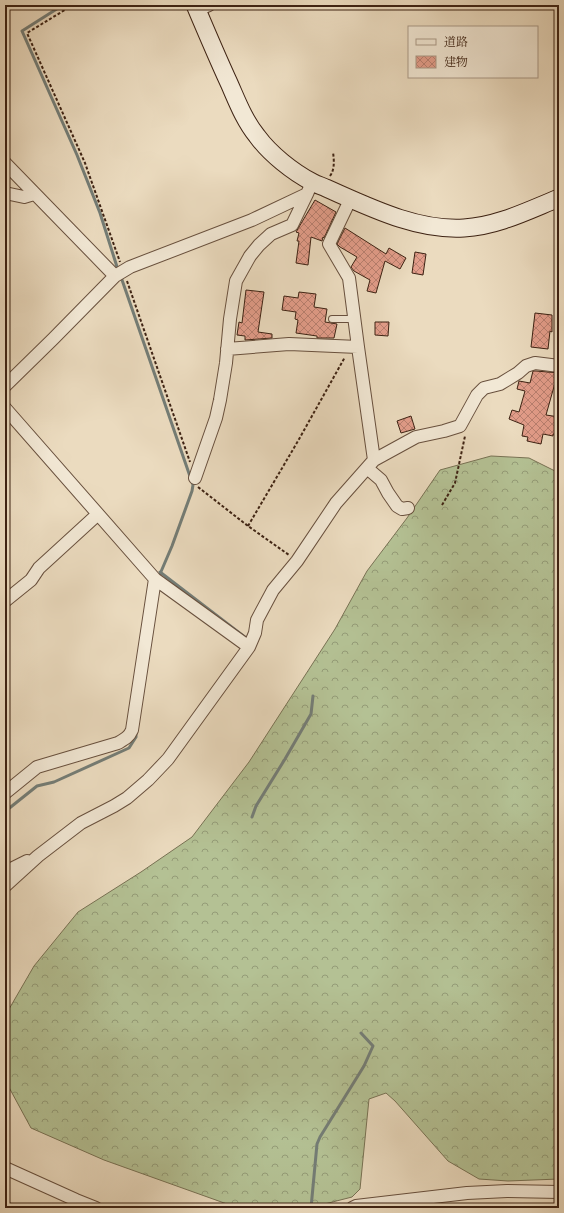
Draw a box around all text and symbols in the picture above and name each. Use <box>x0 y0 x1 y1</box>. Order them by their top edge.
legend <box>408 26 538 78</box>
text: 道路 <box>444 33 468 50</box>
text: 建物 <box>444 53 468 70</box>

